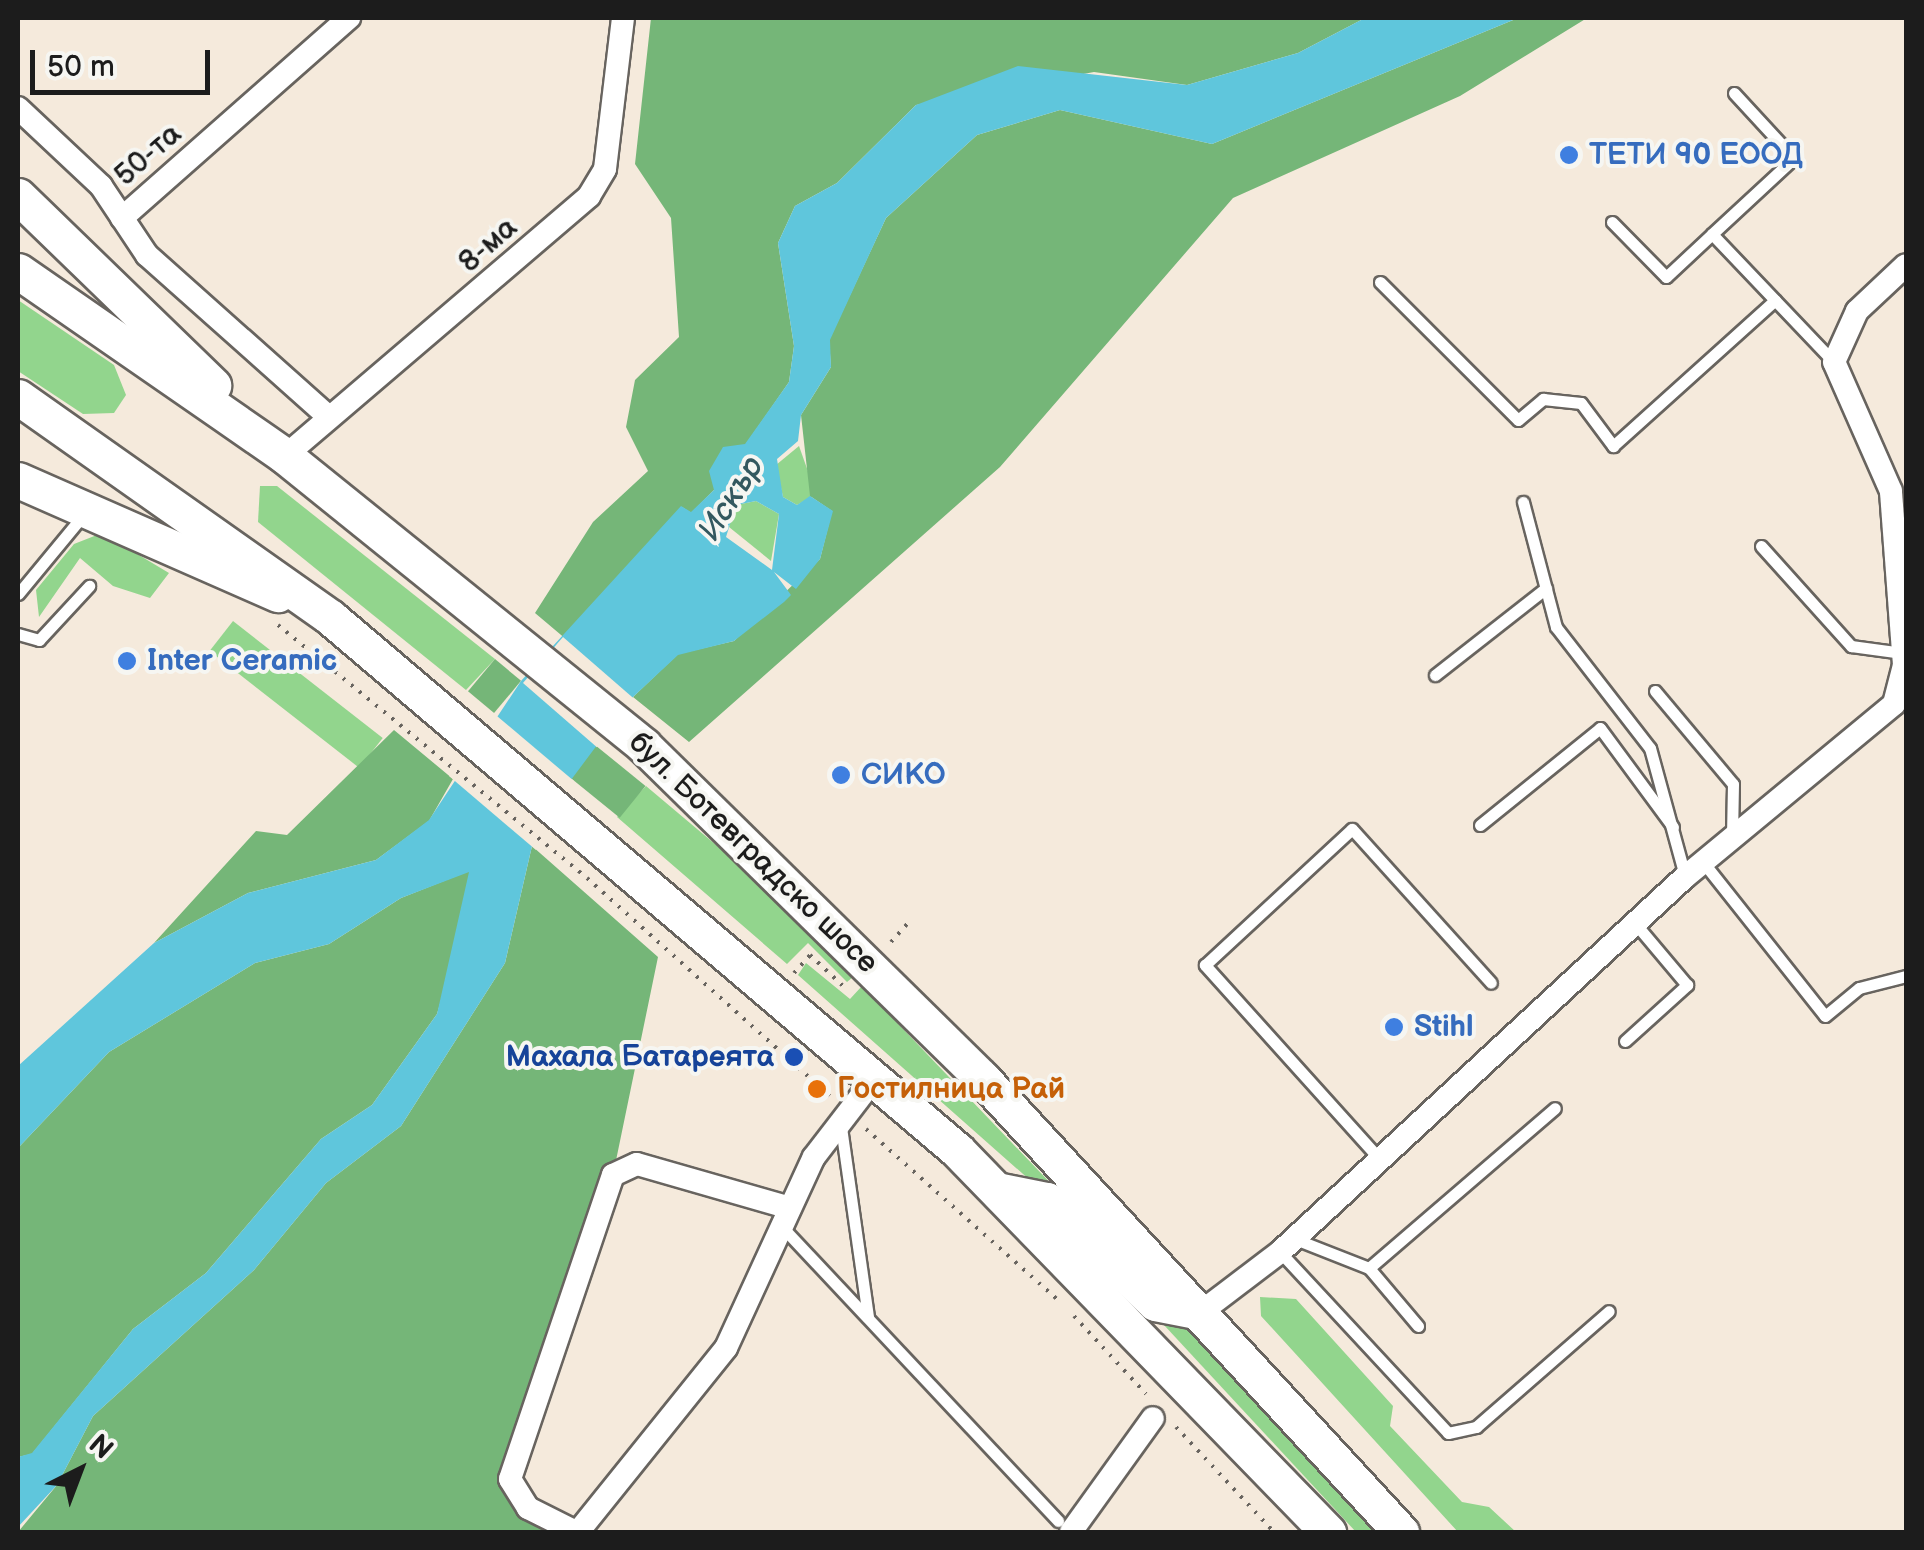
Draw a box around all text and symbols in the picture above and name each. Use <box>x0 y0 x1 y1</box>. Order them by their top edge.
scale bar <box>35 30 215 92</box>
text: 50 m <box>47 49 115 85</box>
street label: 50-та <box>107 116 189 194</box>
place label: ТЕТИ 90 ЕООД <box>1589 137 1803 173</box>
marker: ТЕТИ 90 ЕООД <box>1558 144 1580 166</box>
street label: 8-ма <box>451 210 525 280</box>
water label: Искър <box>691 450 773 548</box>
place label: Inter Ceramic <box>147 643 337 679</box>
marker: Inter Ceramic <box>116 650 138 672</box>
street label: бул. Ботевградско шосе <box>621 725 885 981</box>
place label: СИКО <box>861 757 946 793</box>
marker: СИКО <box>830 764 852 786</box>
place label: Stihl <box>1414 1009 1473 1045</box>
marker: Stihl <box>1383 1016 1405 1038</box>
place label: Махала Батареята <box>506 1039 774 1075</box>
marker: Махала Батареята <box>783 1046 805 1068</box>
place label: Гостилница Рай <box>837 1071 1065 1107</box>
marker: Гостилница Рай <box>806 1078 828 1100</box>
north arrow <box>30 1420 130 1520</box>
text: N <box>82 1428 119 1467</box>

